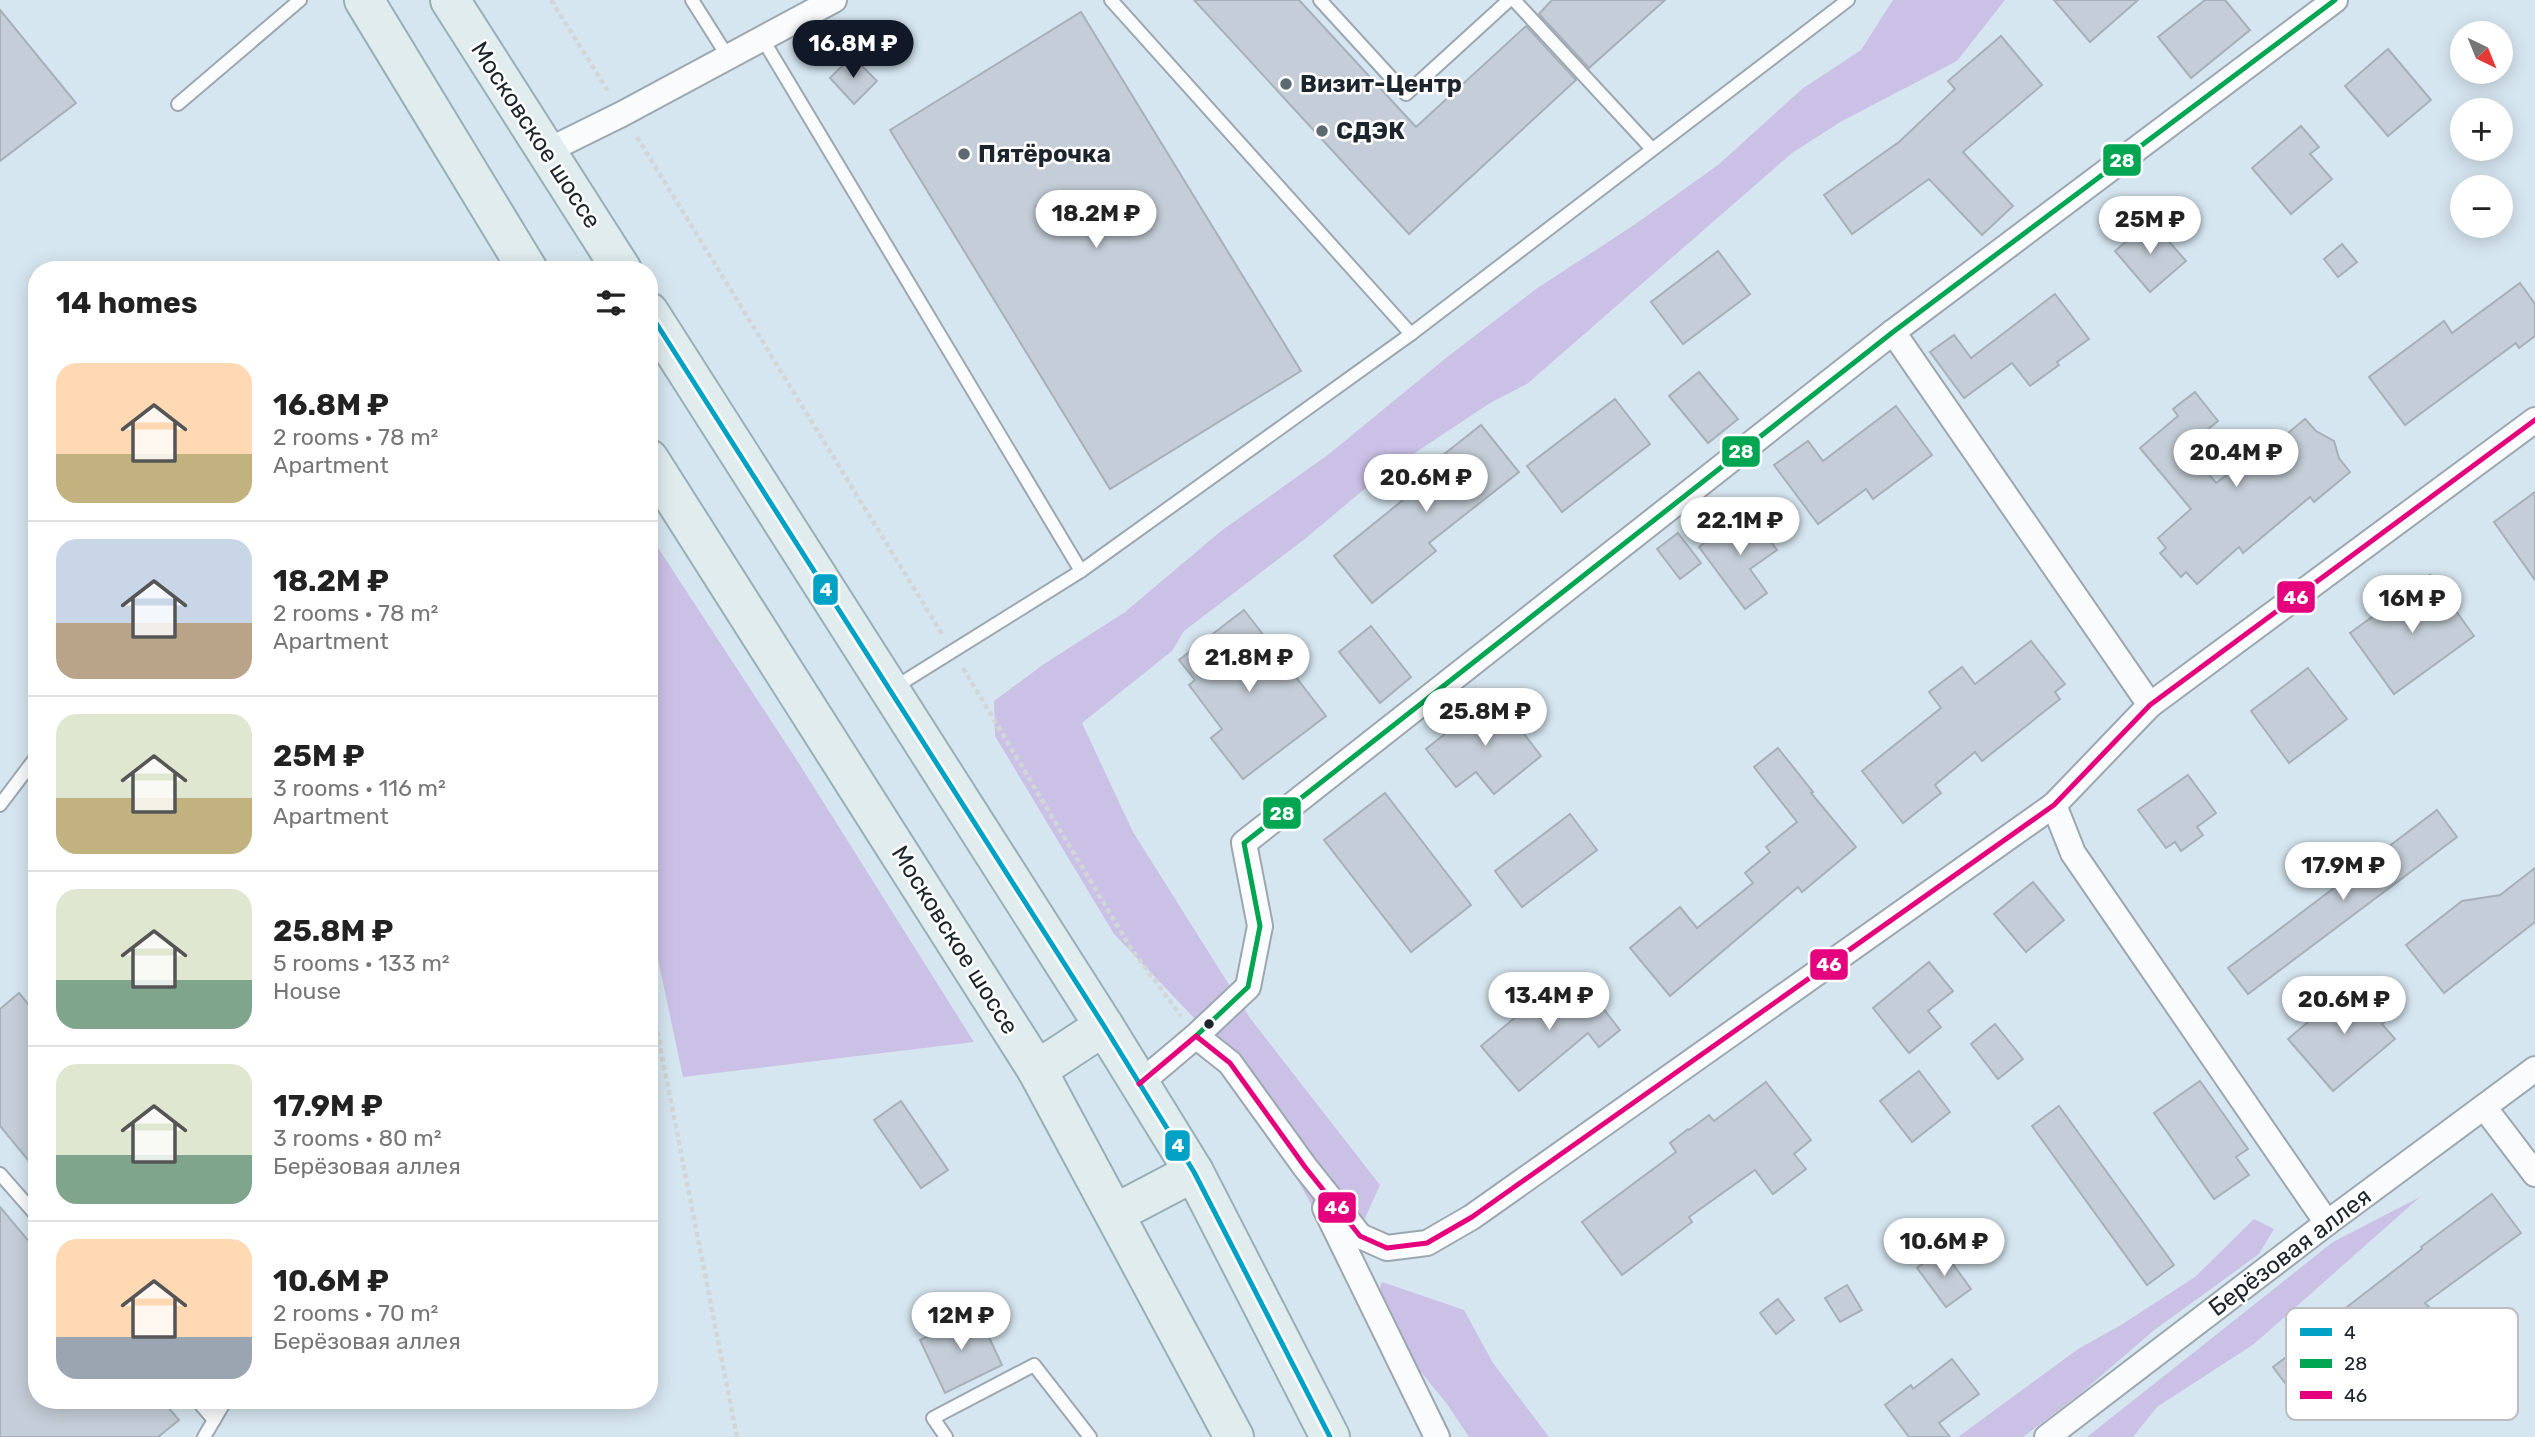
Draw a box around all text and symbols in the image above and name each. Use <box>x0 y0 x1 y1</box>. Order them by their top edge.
pin: 16.8M ₽ <box>788 20 918 80</box>
north arrow <box>2450 21 2513 84</box>
map controls <box>2450 21 2513 238</box>
text: 16.8M ₽ <box>809 29 897 57</box>
street label: Московское шоссе <box>465 36 607 234</box>
place label: Визит-Центр <box>1300 70 1462 98</box>
marker: Визит-Центр <box>1278 76 1294 92</box>
button: + <box>2450 98 2513 161</box>
place label: СДЭК <box>1336 117 1405 145</box>
marker: СДЭК <box>1314 123 1330 139</box>
place label: Пятёрочка <box>978 140 1111 168</box>
line badge: 28 <box>2102 143 2142 177</box>
marker: Пятёрочка <box>956 146 972 162</box>
text: 28 <box>2109 149 2135 172</box>
button: − <box>2450 175 2513 238</box>
pin: 18.2M ₽ <box>1031 190 1161 250</box>
pin: 25M ₽ <box>2101 196 2199 256</box>
text: 18.2M ₽ <box>1052 199 1140 227</box>
text: 25M ₽ <box>2115 205 2185 233</box>
icon: filters <box>592 284 630 322</box>
text: 14 homes <box>56 285 198 321</box>
text: 16.8M ₽ <box>273 387 389 423</box>
icon: home <box>112 391 196 475</box>
text: 2 rooms · 78 m² <box>273 423 438 451</box>
pin: 20.4M ₽ <box>2171 430 2301 489</box>
line badge: 28 <box>1721 435 1761 468</box>
text: 20.4M ₽ <box>2189 438 2283 466</box>
text: 28 <box>1728 440 1754 463</box>
text: Apartment <box>273 451 389 479</box>
pin: 20.6M ₽ <box>1361 454 1491 514</box>
text: 20.6M ₽ <box>1380 463 1472 491</box>
pin: 22.1M ₽ <box>1675 498 1805 557</box>
text: 22.1M ₽ <box>1697 506 1783 534</box>
text: 18.2M ₽ <box>273 563 389 599</box>
icon: home <box>112 567 196 651</box>
line badge: 4 <box>812 573 839 606</box>
pin: 16M ₽ <box>2363 576 2461 635</box>
text: 4 <box>820 578 833 601</box>
line badge: 46 <box>2276 580 2316 614</box>
text: 16M ₽ <box>2379 584 2445 612</box>
text: 46 <box>2283 586 2309 609</box>
text: 2 rooms · 78 m² <box>273 599 438 627</box>
text: Apartment <box>273 627 389 655</box>
pin: 21.8M ₽ <box>1184 634 1314 694</box>
text: 21.8M ₽ <box>1205 643 1293 671</box>
pin: 25.8M ₽ <box>1420 688 1550 748</box>
text: 25.8M ₽ <box>1439 697 1531 725</box>
text: 25M ₽ <box>273 738 365 774</box>
icon: home <box>112 742 196 826</box>
text: 3 rooms · 116 m² <box>273 774 446 802</box>
line badge: 28 <box>1262 796 1302 830</box>
text: Apartment <box>273 802 389 830</box>
text: 28 <box>1269 802 1295 825</box>
street label: Московское шоссе <box>886 841 1024 1039</box>
pin: 17.9M ₽ <box>2278 842 2408 902</box>
text: 17.9M ₽ <box>2301 851 2385 879</box>
text: 25.8M ₽ <box>273 913 393 949</box>
icon: home <box>112 917 196 1001</box>
line badge: 46 <box>1809 948 1849 981</box>
text: 5 rooms · 133 m² <box>273 949 450 977</box>
text: 46 <box>1816 953 1842 976</box>
pin: 13.4M ₽ <box>1484 972 1614 1032</box>
pin: 20.6M ₽ <box>2279 976 2409 1036</box>
text: House <box>273 977 341 1005</box>
text: 13.4M ₽ <box>1504 981 1594 1009</box>
text: 20.6M ₽ <box>2298 985 2390 1013</box>
unlabelled marker <box>1202 1017 1216 1031</box>
text: 17.9M ₽ <box>273 1088 383 1124</box>
icon: home <box>112 1092 196 1176</box>
text: 3 rooms · 80 m² <box>273 1124 442 1152</box>
line badge: 4 <box>1164 1129 1191 1162</box>
text: 4 <box>1172 1134 1185 1157</box>
text: Берёзовая аллея <box>273 1152 461 1180</box>
street label: Берёзовая аллея <box>2203 1182 2377 1322</box>
line badge: 46 <box>1317 1191 1357 1224</box>
text: 46 <box>1324 1196 1350 1219</box>
pin: 10.6M ₽ <box>1879 1218 2009 1278</box>
text: 10.6M ₽ <box>1900 1227 1988 1255</box>
text: 10.6M ₽ <box>273 1263 389 1299</box>
icon: home <box>112 1267 196 1351</box>
pin: 12M ₽ <box>912 1292 1010 1352</box>
text: 2 rooms · 70 m² <box>273 1299 438 1327</box>
text: 12M ₽ <box>928 1301 994 1329</box>
legend <box>2286 1308 2518 1420</box>
text: 4 <box>2344 1321 2356 1344</box>
text: Берёзовая аллея <box>273 1327 461 1355</box>
text: 28 <box>2344 1352 2367 1375</box>
text: 46 <box>2344 1384 2367 1407</box>

